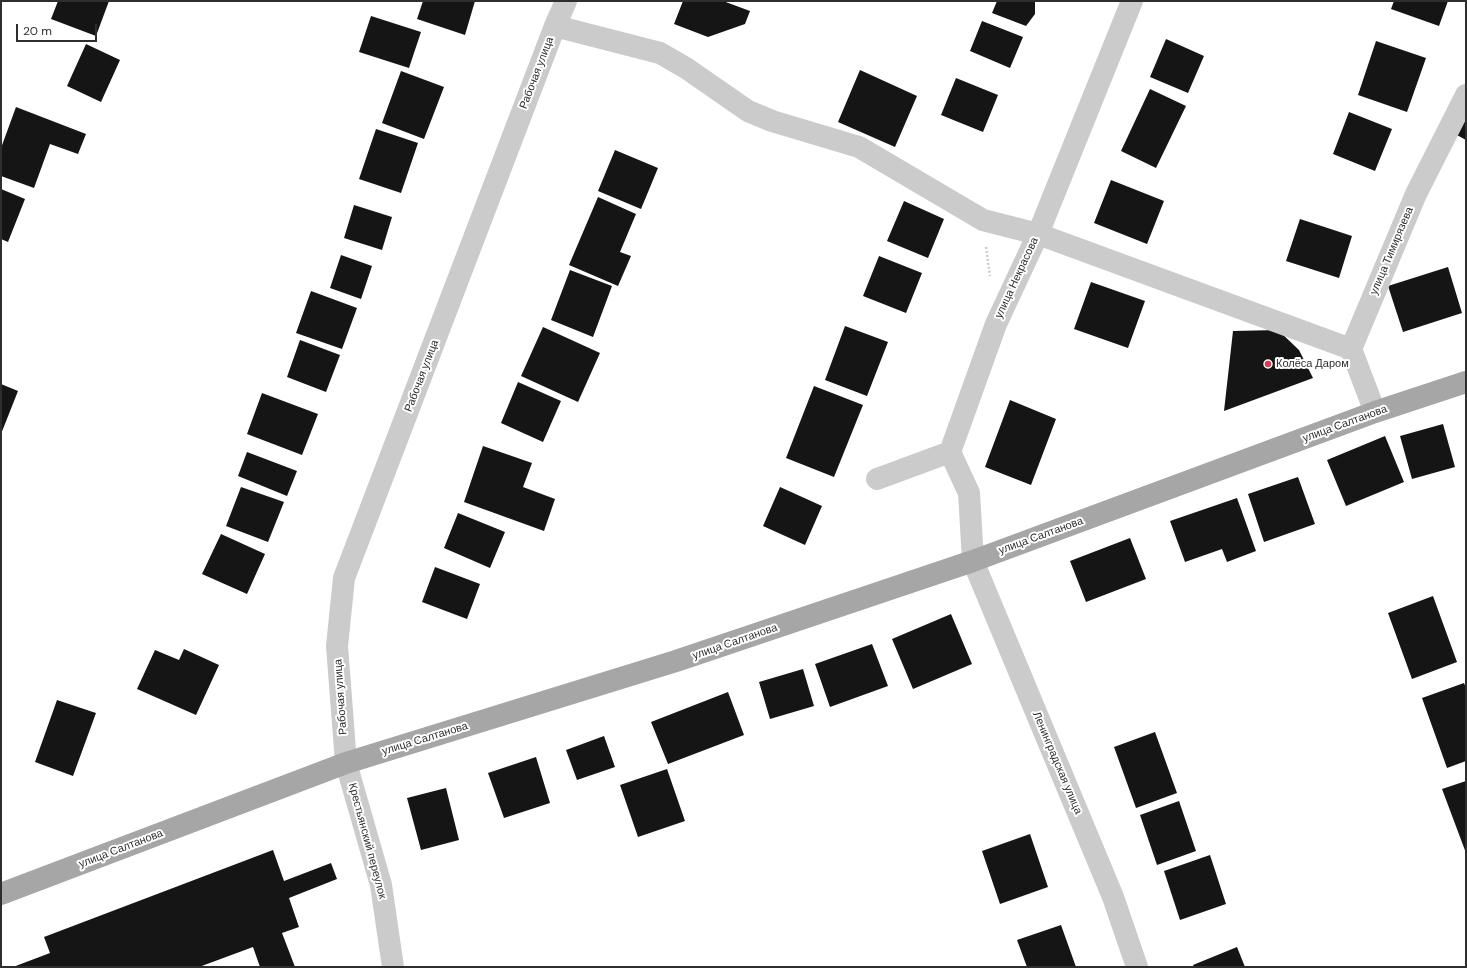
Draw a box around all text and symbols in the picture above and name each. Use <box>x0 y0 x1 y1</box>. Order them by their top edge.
scale bar <box>18 16 99 42</box>
text: 20 m <box>23 23 52 39</box>
street label: Рабочая улица <box>517 35 557 111</box>
street label: улица Тимирязева <box>1368 205 1416 297</box>
street label: улица Некрасова <box>992 235 1042 321</box>
street label: Рабочая улица <box>402 338 442 414</box>
place label: Колёса Даром <box>1276 357 1349 371</box>
marker: Колёса Даром <box>1263 359 1273 369</box>
street label: улица Салтанова <box>1301 403 1389 445</box>
street label: улица Салтанова <box>997 515 1085 557</box>
street label: улица Салтанова <box>691 621 779 663</box>
street label: Рабочая улица <box>332 659 350 735</box>
street label: Ленинградская улица <box>1029 710 1085 816</box>
street label: улица Салтанова <box>381 720 469 758</box>
street label: Крестьянский переулок <box>345 782 389 900</box>
street label: улица Салтанова <box>77 827 165 871</box>

